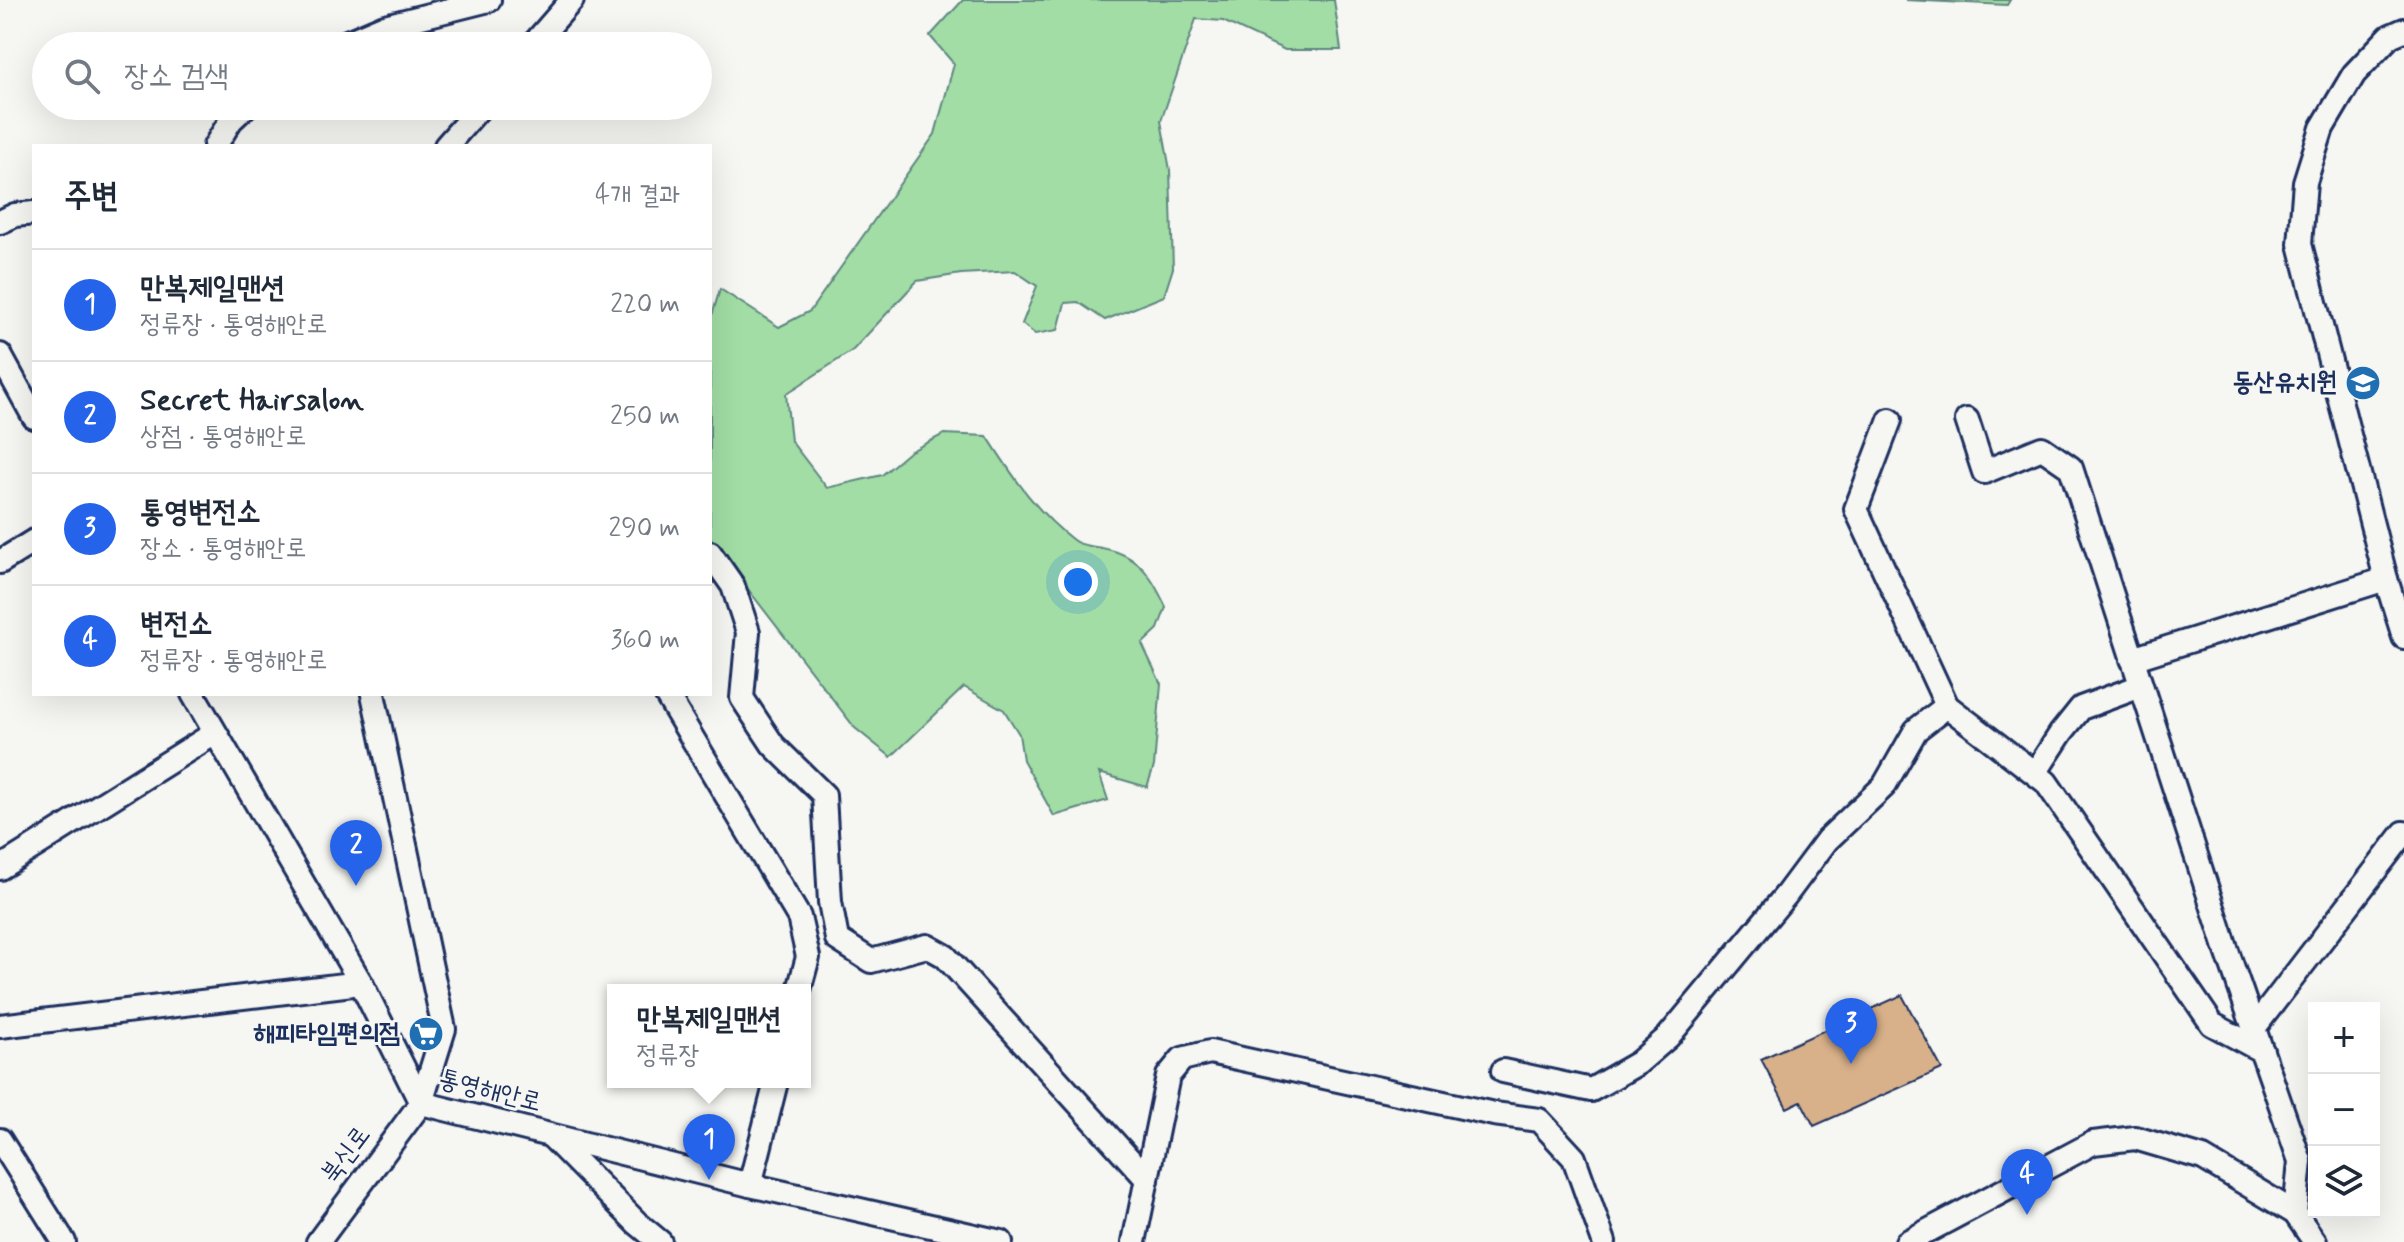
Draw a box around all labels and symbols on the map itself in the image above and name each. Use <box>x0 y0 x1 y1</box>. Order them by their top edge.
school or university icon: 동산유치원 <box>2344 364 2382 402</box>
place label: 동산유치원 <box>2232 366 2337 400</box>
your location <box>1058 562 1098 602</box>
pin: 2 <box>330 820 382 886</box>
pin: 3 <box>1825 998 1877 1064</box>
supermarket icon: 해피타임편의점 <box>407 1015 445 1053</box>
place label: 해피타임편의점 <box>254 1017 400 1051</box>
street label: 통영해안로 <box>435 1062 545 1120</box>
pin: 1 <box>683 1114 735 1180</box>
street label: 북신로 <box>314 1120 378 1190</box>
pin: 4 <box>2001 1149 2053 1215</box>

